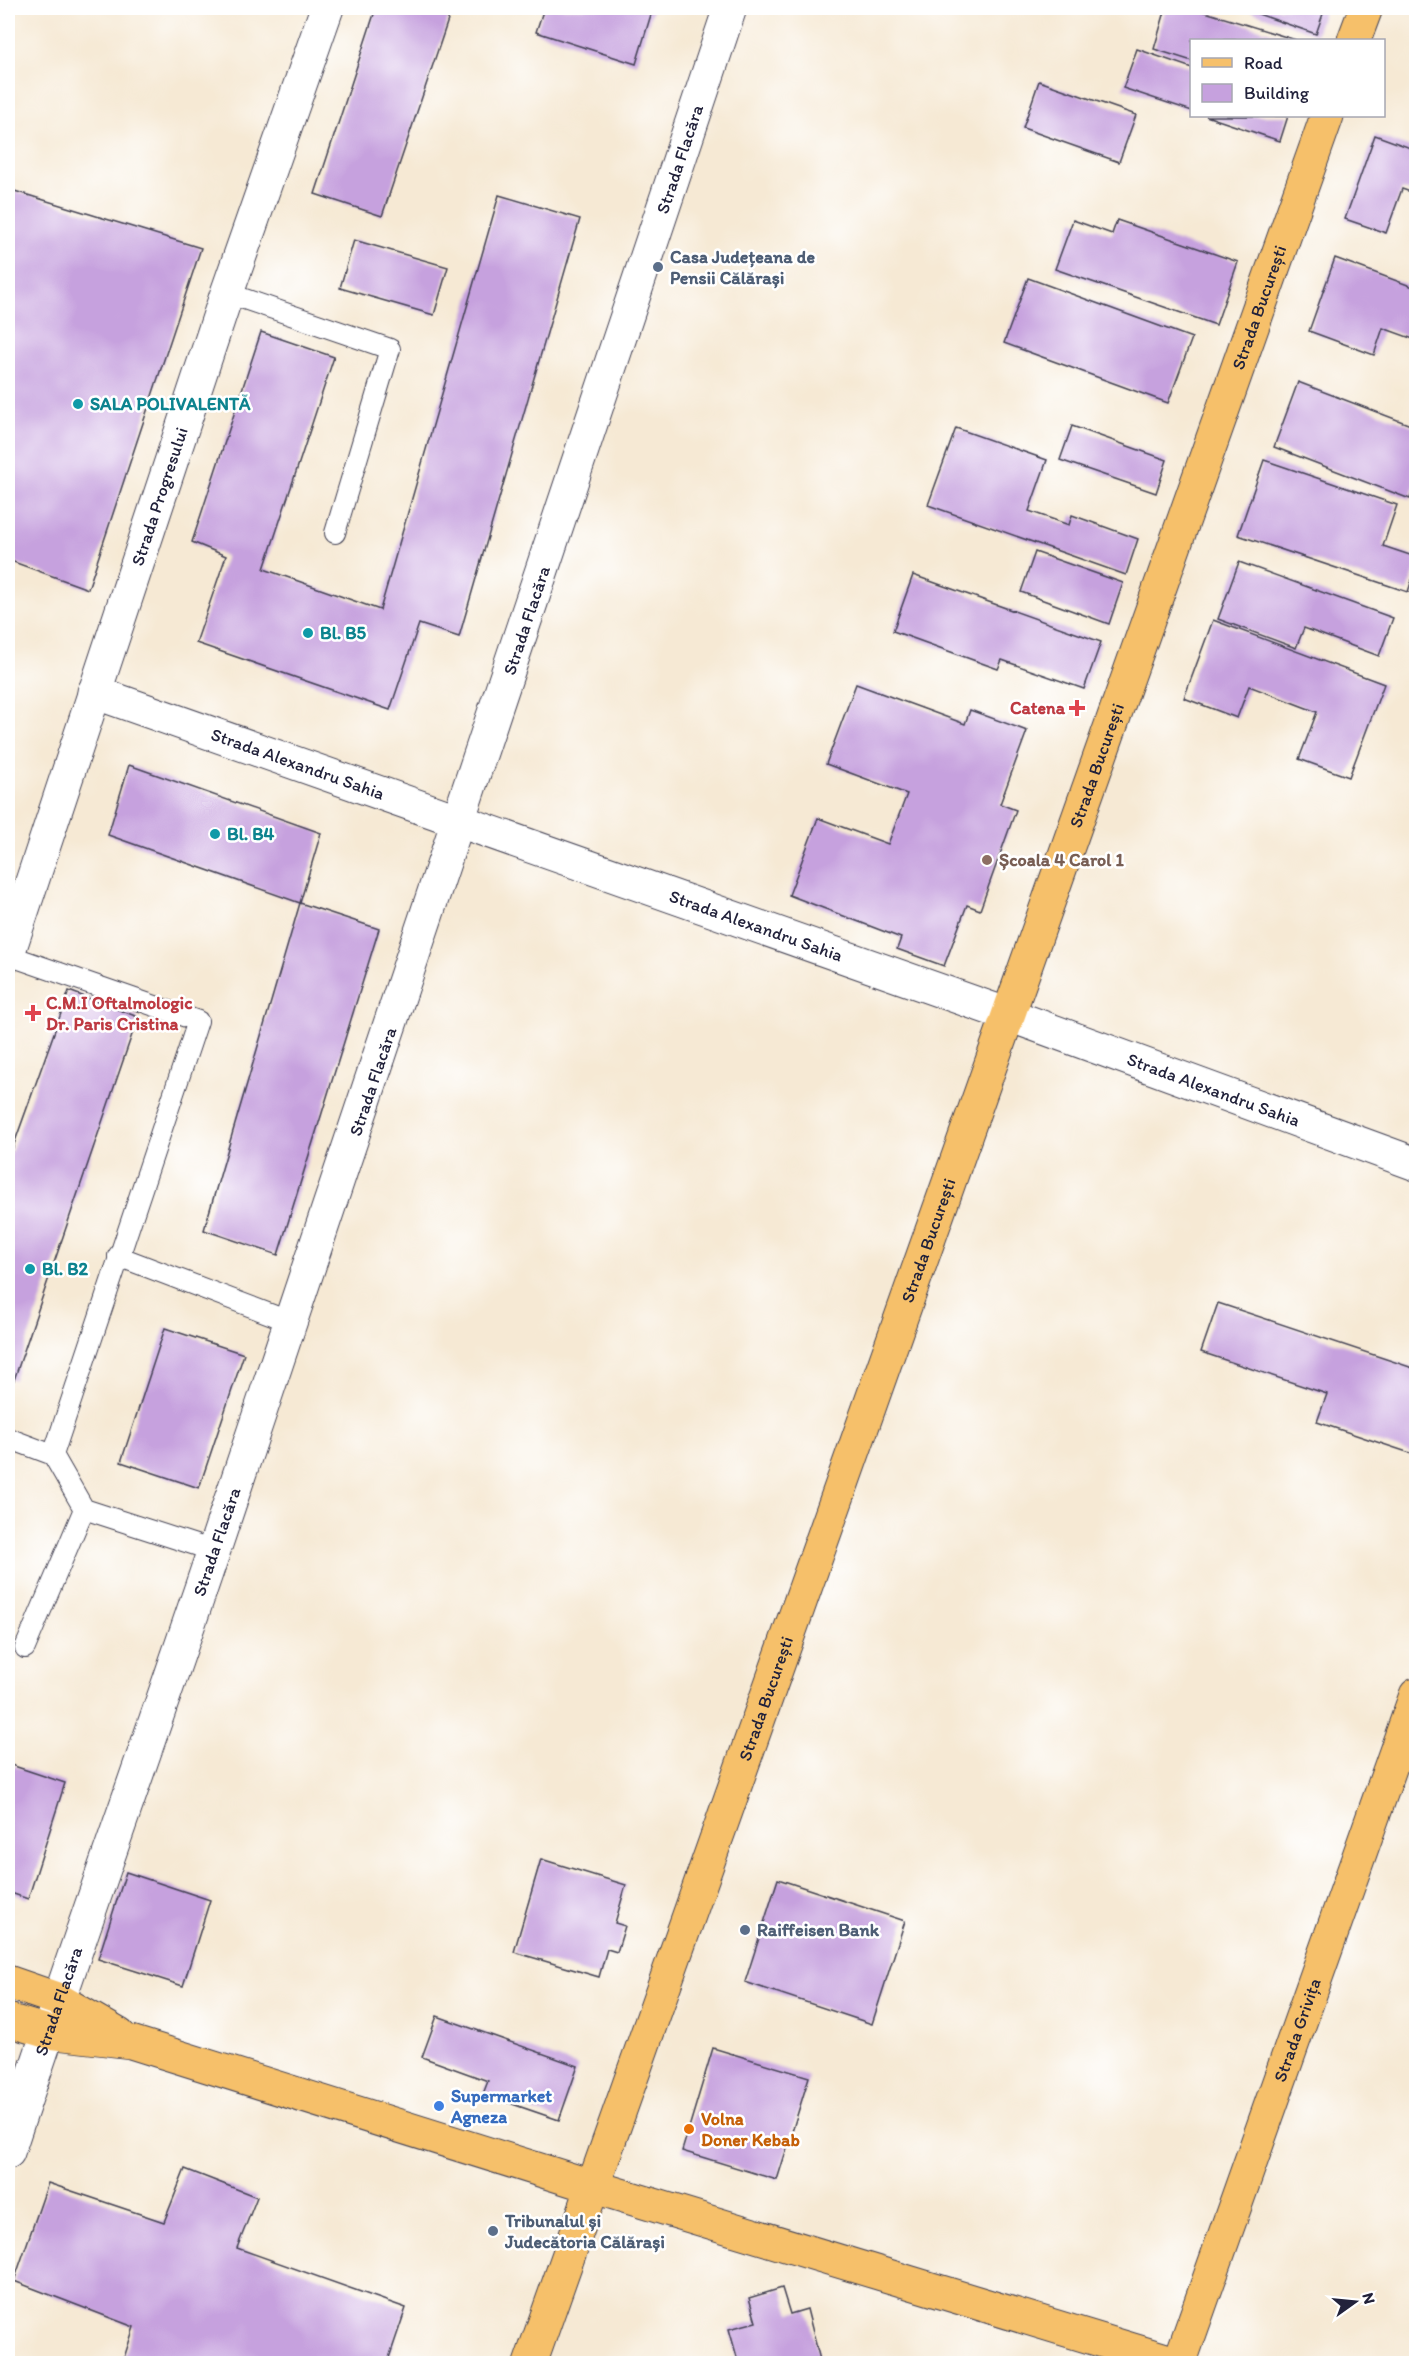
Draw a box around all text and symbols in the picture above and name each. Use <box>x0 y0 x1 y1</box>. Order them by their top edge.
legend <box>1190 39 1385 117</box>
text: Road <box>1244 52 1283 74</box>
text: Building <box>1244 82 1310 104</box>
street label: Strada Flacăra <box>651 101 708 217</box>
street label: Strada București <box>1227 242 1291 373</box>
place label: Casa Județeana de Pensii Călărași <box>670 246 816 289</box>
marker: Casa Județeana de Pensii Călărași <box>651 260 665 274</box>
place label: SALA POLIVALENTĂ <box>90 393 251 415</box>
marker: SALA POLIVALENTĂ <box>71 397 85 411</box>
street label: Strada Progresului <box>126 424 193 569</box>
street label: Strada Flacăra <box>498 562 555 678</box>
place label: Bl. B5 <box>320 622 367 644</box>
marker: Bl. B5 <box>301 626 315 640</box>
place label: Catena <box>1010 697 1066 719</box>
street label: Strada București <box>1065 700 1129 831</box>
marker: Catena <box>1070 701 1084 715</box>
street label: Strada Alexandru Sahia <box>208 723 387 805</box>
place label: Bl. B4 <box>227 823 275 845</box>
marker: Bl. B4 <box>208 827 222 841</box>
place label: Școala 4 Carol 1 <box>999 849 1124 871</box>
marker: Școala 4 Carol 1 <box>980 853 994 867</box>
street label: Strada Alexandru Sahia <box>666 885 846 966</box>
place label: C.M.I Oftalmologic Dr. Paris Cristina <box>46 992 193 1035</box>
marker: C.M.I Oftalmologic Dr. Paris Cristina <box>24 1004 42 1022</box>
street label: Strada Flacăra <box>344 1024 402 1139</box>
street label: Strada Alexandru Sahia <box>1124 1048 1303 1132</box>
street label: Strada București <box>896 1175 961 1306</box>
place label: Bl. B2 <box>42 1258 89 1280</box>
marker: Bl. B2 <box>23 1262 37 1276</box>
street label: Strada Flacăra <box>188 1484 246 1599</box>
street label: Strada București <box>734 1633 798 1764</box>
place label: Raiffeisen Bank <box>757 1919 880 1941</box>
marker: Raiffeisen Bank <box>738 1923 752 1937</box>
street label: Strada Flacăra <box>30 1943 88 2059</box>
street label: Strada Grivița <box>1269 1975 1326 2085</box>
place label: Supermarket Agneza <box>450 2085 552 2128</box>
marker: Supermarket Agneza <box>432 2099 446 2113</box>
place label: Volna Doner Kebab <box>701 2108 800 2151</box>
marker: Volna Doner Kebab <box>682 2122 696 2136</box>
place label: Tribunalul și Judecătoria Călărași <box>504 2210 665 2253</box>
marker: Tribunalul și Judecătoria Călărași <box>486 2224 500 2238</box>
north arrow <box>1325 2272 1385 2332</box>
text: N <box>1358 2291 1380 2306</box>

